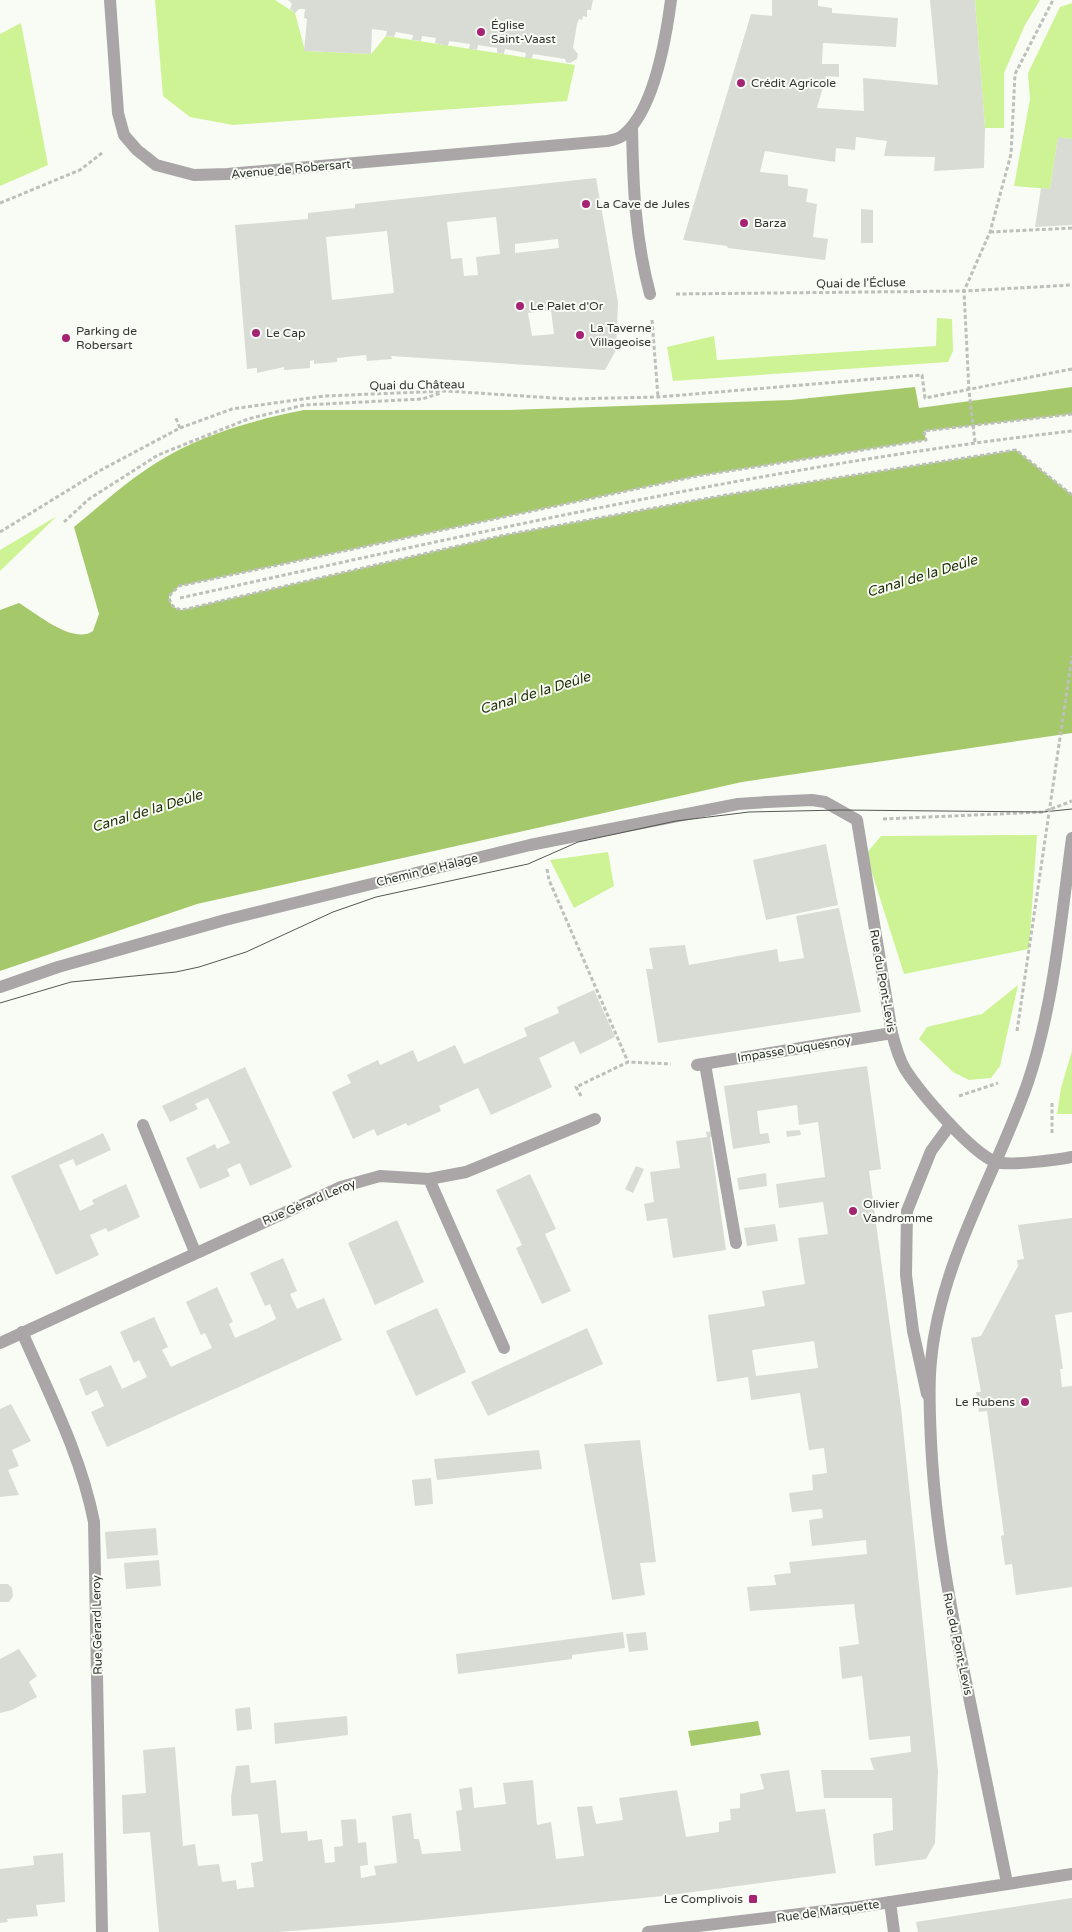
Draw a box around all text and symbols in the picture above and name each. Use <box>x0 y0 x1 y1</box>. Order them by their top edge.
place label: Église Saint-Vaast <box>491 18 556 46</box>
marker: Église Saint-Vaast <box>475 26 487 38</box>
place label: Crédit Agricole <box>751 76 836 90</box>
marker: Crédit Agricole <box>735 77 747 89</box>
street label: Avenue de Robersart <box>231 157 352 181</box>
place label: La Cave de Jules <box>596 197 690 211</box>
marker: La Cave de Jules <box>580 198 592 210</box>
place label: Barza <box>754 216 786 230</box>
marker: Barza <box>738 217 750 229</box>
street label: Quai de l'Écluse <box>816 275 906 291</box>
place label: Le Palet d'Or <box>530 299 604 313</box>
marker: Le Palet d'Or <box>514 300 526 312</box>
place label: La Taverne Villageoise <box>590 321 652 349</box>
place label: Parking de Robersart <box>76 324 137 352</box>
place label: Le Cap <box>266 326 305 340</box>
marker: Le Cap <box>250 327 262 339</box>
marker: La Taverne Villageoise <box>574 329 586 341</box>
marker: Parking de Robersart <box>60 332 72 344</box>
street label: Quai du Château <box>369 377 465 393</box>
water label: Canal de la Deûle <box>865 551 980 601</box>
water label: Canal de la Deûle <box>478 668 593 718</box>
water label: Canal de la Deûle <box>90 786 205 836</box>
street label: Chemin de Halage <box>375 851 479 889</box>
street label: Rue du Pont-Levis <box>867 928 899 1034</box>
street label: Impasse Duquesnoy <box>736 1033 852 1065</box>
street label: Rue Gérard Leroy <box>260 1176 358 1228</box>
place label: Olivier Vandromme <box>863 1197 933 1225</box>
marker: Olivier Vandromme <box>847 1205 859 1217</box>
place label: Le Rubens <box>955 1395 1015 1409</box>
marker: Le Rubens <box>1019 1396 1031 1408</box>
street label: Rue Gérard Leroy <box>89 1574 105 1675</box>
street label: Rue du Pont-Levis <box>940 1592 976 1697</box>
place label: Le Complivois <box>664 1892 743 1906</box>
marker: Le Complivois <box>747 1893 759 1905</box>
street label: Rue de Marquette <box>776 1897 880 1925</box>

